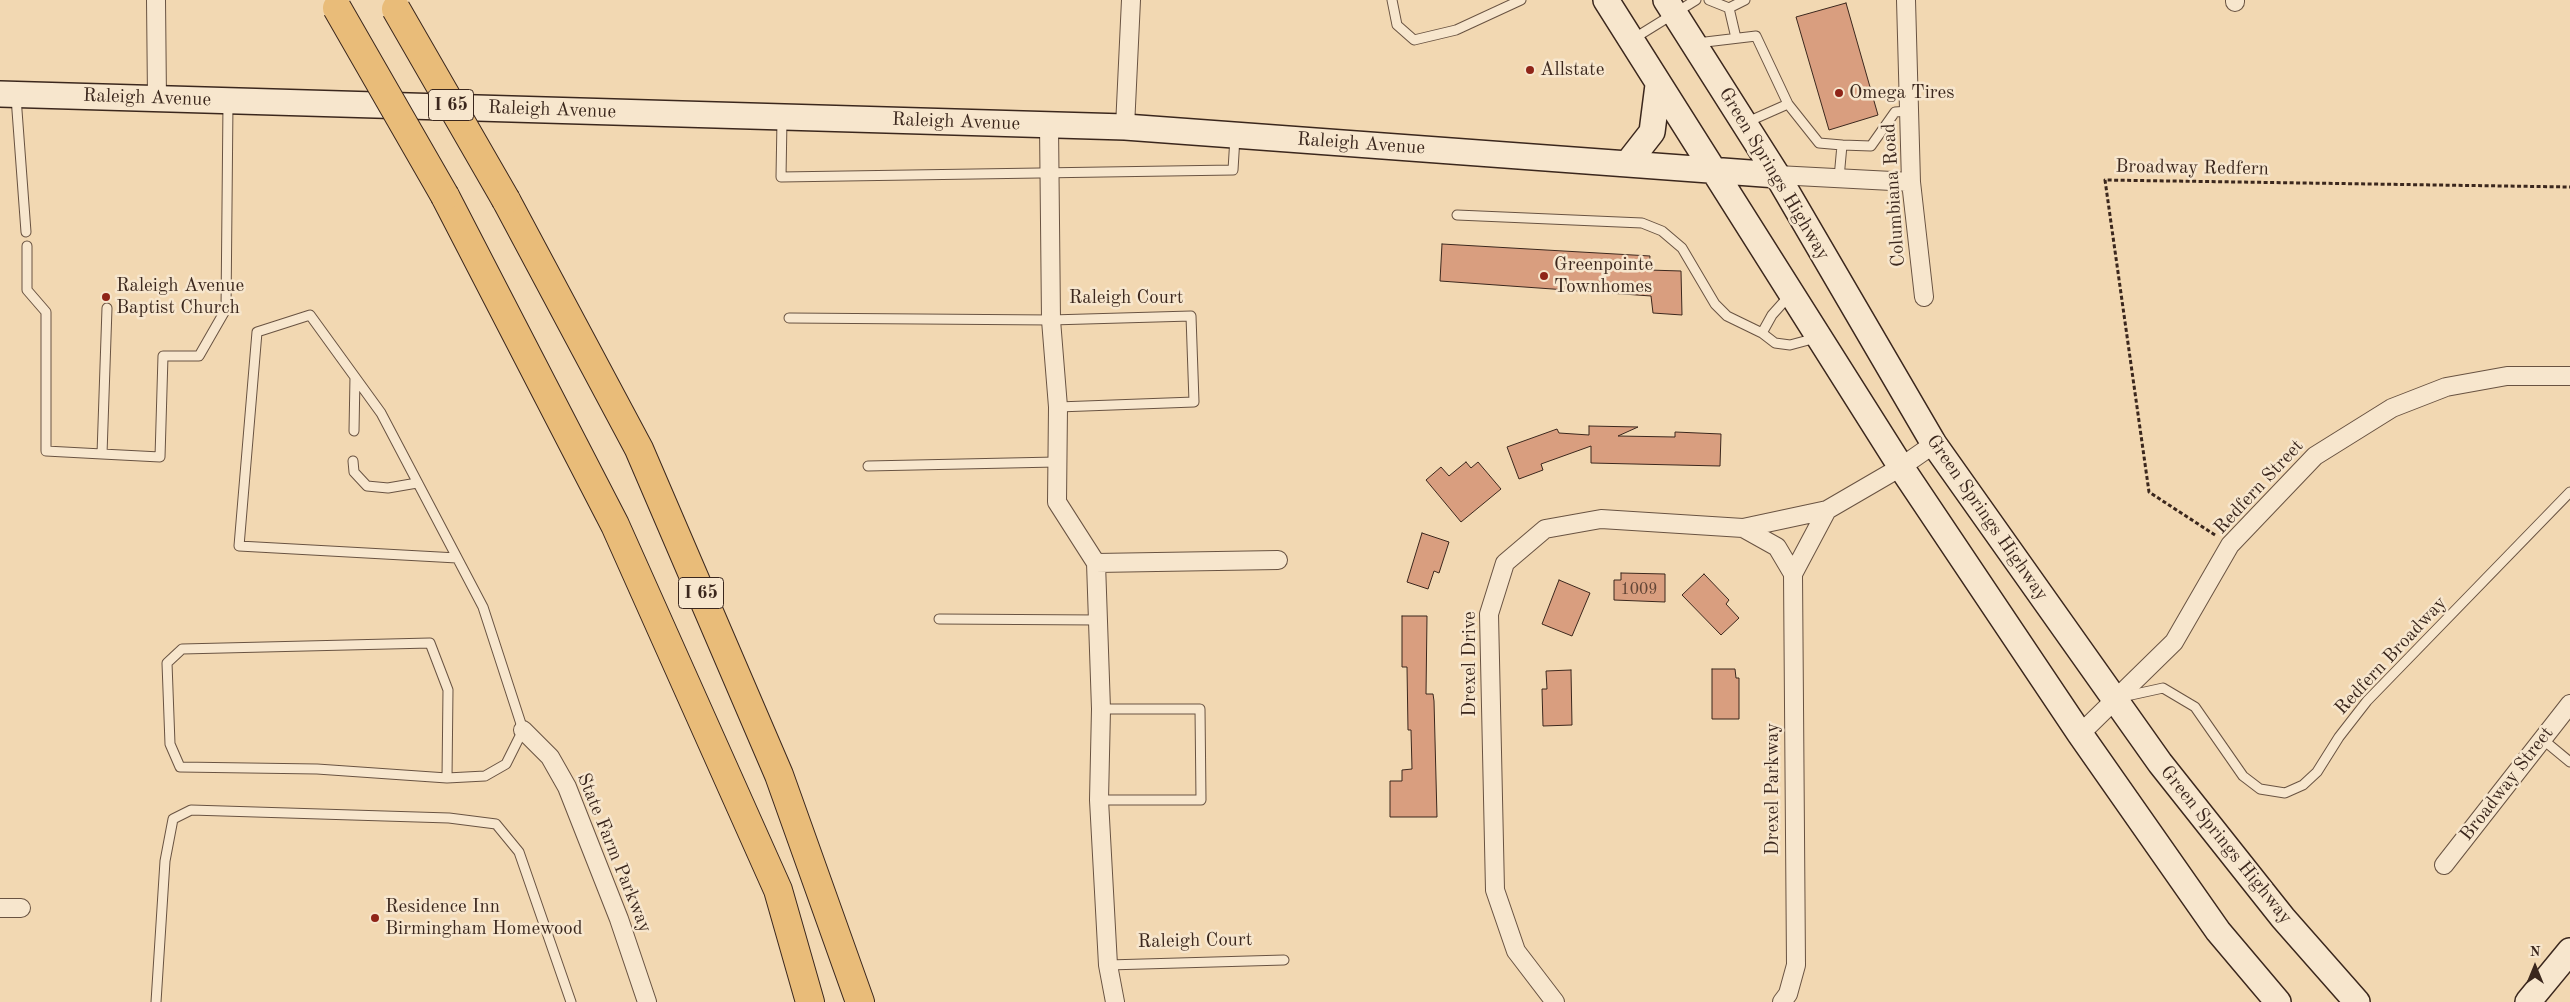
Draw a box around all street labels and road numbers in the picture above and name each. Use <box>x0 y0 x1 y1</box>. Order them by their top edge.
street label: Raleigh Avenue <box>83 84 211 112</box>
street label: Green Springs Highway <box>1713 84 1835 264</box>
road number: I 65 <box>428 90 474 120</box>
street label: Raleigh Avenue <box>488 96 616 124</box>
street label: Raleigh Avenue <box>892 108 1020 136</box>
street label: Columbiana Road <box>1878 122 1910 268</box>
street label: Raleigh Avenue <box>1296 128 1426 160</box>
street label: Broadway Redfern <box>2115 155 2269 181</box>
street label: Raleigh Court <box>1069 287 1183 309</box>
street label: Green Springs Highway <box>1921 431 2053 605</box>
street label: Redfern Street <box>2209 435 2309 539</box>
road number: I 65 <box>678 578 724 608</box>
street label: Redfern Broadway <box>2330 592 2452 720</box>
street label: Drexel Drive <box>1459 611 1481 717</box>
street label: Broadway Street <box>2455 722 2559 846</box>
street label: Drexel Parkway <box>1762 723 1784 855</box>
street label: Green Springs Highway <box>2155 761 2297 929</box>
street label: State Farm Parkway <box>572 770 656 936</box>
street label: Raleigh Court <box>1137 929 1253 953</box>

